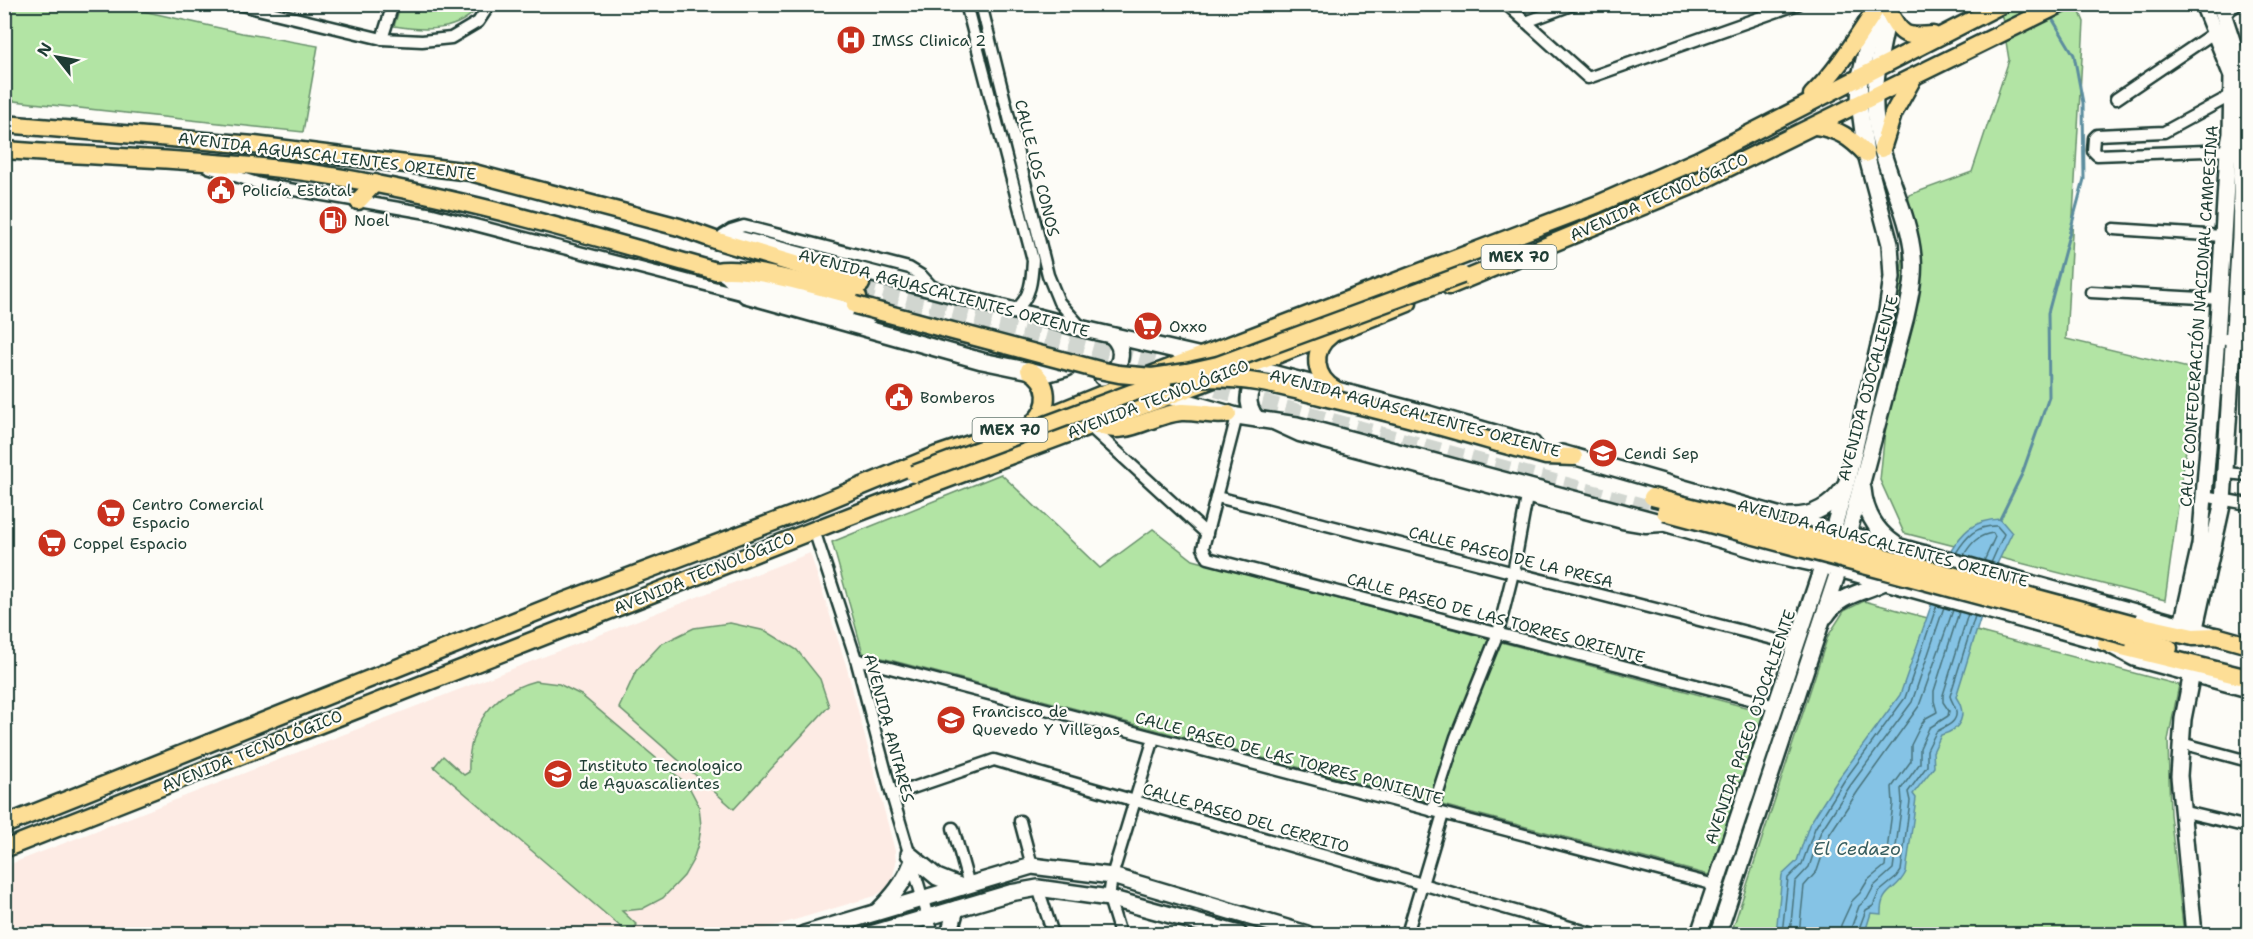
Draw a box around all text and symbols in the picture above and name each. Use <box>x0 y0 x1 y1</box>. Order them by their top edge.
hospital icon: IMSS Clinica 2 <box>835 24 867 56</box>
north arrow <box>27 27 87 87</box>
place label: IMSS Clinica 2 <box>872 30 986 51</box>
text: N <box>32 39 57 60</box>
street label: CALLE LOS CONOS <box>1010 97 1064 239</box>
street label: CALLE CONFEDERACIÓN NACIONAL CAMPESINA <box>2175 124 2223 508</box>
street label: AVENIDA AGUASCALIENTES ORIENTE <box>177 127 477 185</box>
street label: AVENIDA TECNOLÓGICO <box>1567 148 1751 246</box>
public building icon: Policía Estatal <box>205 174 237 206</box>
place label: Policía Estatal <box>242 180 352 201</box>
fuel station icon: Noel <box>317 204 349 236</box>
place label: Noel <box>354 210 390 231</box>
street label: AVENIDA AGUASCALIENTES ORIENTE <box>796 244 1092 342</box>
road number: MEX 70 <box>1482 245 1556 269</box>
street label: AVENIDA OJOCALIENTE <box>1833 293 1903 483</box>
supermarket icon: Oxxo <box>1132 310 1164 342</box>
place label: Oxxo <box>1169 316 1207 337</box>
street label: AVENIDA TECNOLÓGICO <box>1064 355 1252 443</box>
street label: AVENIDA AGUASCALIENTES ORIENTE <box>1267 364 1563 462</box>
public building icon: Bomberos <box>883 381 915 413</box>
place label: Bomberos <box>920 387 995 408</box>
road number: MEX 70 <box>972 418 1048 442</box>
school or university icon: Cendi Sep <box>1587 437 1619 469</box>
place label: Cendi Sep <box>1624 443 1699 464</box>
place label: Centro Comercial Espacio <box>132 494 264 533</box>
street label: AVENIDA AGUASCALIENTES ORIENTE <box>1735 494 2031 592</box>
supermarket icon: Centro Comercial Espacio <box>95 497 127 529</box>
street label: CALLE PASEO DE LA PRESA <box>1406 521 1616 593</box>
supermarket icon: Coppel Espacio <box>36 527 68 559</box>
street label: AVENIDA TECNOLÓGICO <box>611 527 797 619</box>
place label: Coppel Espacio <box>73 533 187 554</box>
street label: CALLE PASEO DE LAS TORRES ORIENTE <box>1345 568 1647 668</box>
street label: AVENIDA PASEO OJOCALIENTE <box>1700 607 1800 847</box>
street label: AVENIDA ANTARES <box>859 651 919 805</box>
place label: Francisco de Quevedo Y Villegas <box>972 701 1120 740</box>
school or university icon: Francisco de Quevedo Y Villegas <box>935 704 967 736</box>
street label: AVENIDA TECNOLÓGICO <box>159 705 345 797</box>
street label: CALLE PASEO DE LAS TORRES PONIENTE <box>1133 707 1445 809</box>
place label: Instituto Tecnologico de Aguascalientes <box>579 755 743 794</box>
school or university icon: Instituto Tecnologico de Aguascalientes <box>542 758 574 790</box>
street label: CALLE PASEO DEL CERRITO <box>1140 778 1352 858</box>
water label: El Cedazo <box>1813 837 1901 861</box>

